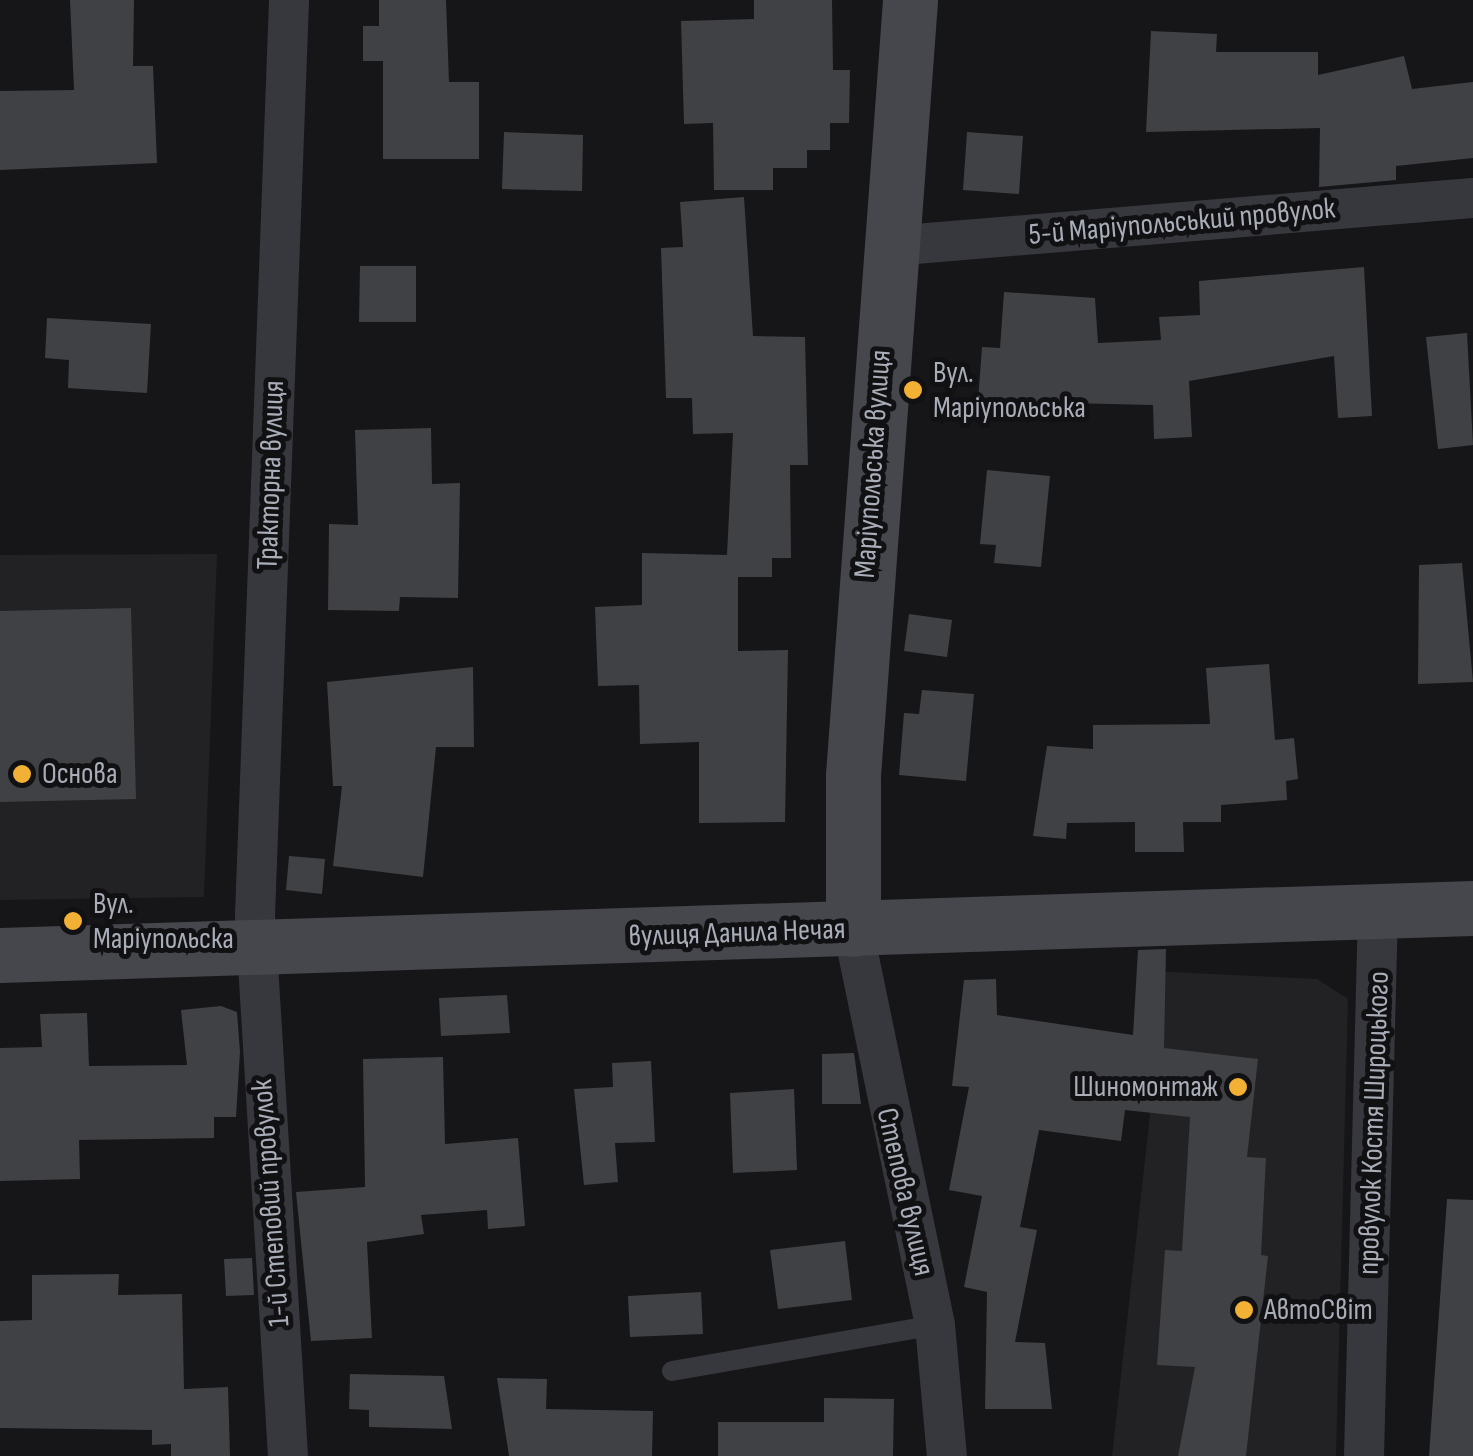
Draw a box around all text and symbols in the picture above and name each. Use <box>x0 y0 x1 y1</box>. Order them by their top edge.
street label: 5-й Маріупольський провулок <box>1027 191 1337 253</box>
street label: Маріупольська вулиця <box>847 349 899 579</box>
place label: Вул. Маріупольська <box>933 355 1086 426</box>
marker: Вул. Маріупольська <box>902 379 924 401</box>
street label: Тракторна вулиця <box>250 380 292 570</box>
place label: Основа <box>42 756 118 792</box>
marker: Основа <box>11 763 33 785</box>
place label: Вул. Маріупольска <box>93 886 234 956</box>
marker: Вул. Маріупольска <box>62 910 84 932</box>
street label: вулиця Данила Нечая <box>628 911 846 955</box>
street label: провулок Костя Широцького <box>1351 971 1397 1275</box>
place label: Шиномонтаж <box>1073 1069 1218 1105</box>
marker: Шиномонтаж <box>1227 1076 1249 1098</box>
street label: 1-й Степовий провулок <box>244 1078 298 1328</box>
street label: Степова вулиця <box>868 1105 942 1279</box>
place label: АвтоСвіт <box>1264 1292 1373 1328</box>
marker: АвтоСвіт <box>1233 1299 1255 1321</box>

